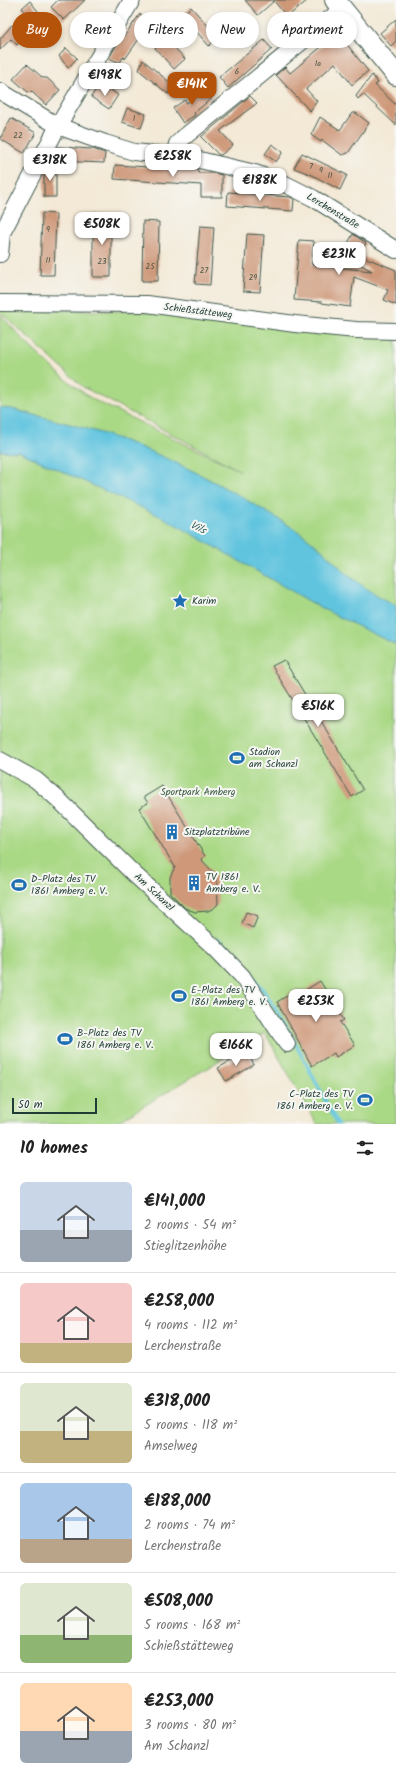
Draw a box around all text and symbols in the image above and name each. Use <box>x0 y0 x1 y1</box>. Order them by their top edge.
chip: Buy <box>12 12 62 48</box>
chip: Rent <box>70 12 126 48</box>
chip: Filters <box>134 12 198 48</box>
chip: New <box>206 12 259 48</box>
chip: Apartment <box>267 12 357 48</box>
house number: 1a <box>315 57 321 70</box>
pin: €198K <box>77 63 133 97</box>
text: €198K <box>88 65 122 86</box>
house number: 6 <box>235 65 239 78</box>
pin: €141K <box>164 72 220 106</box>
text: €141K <box>176 74 208 95</box>
house number: 1 <box>133 112 136 125</box>
house number: 22 <box>13 129 23 142</box>
pin: €258K <box>145 144 201 178</box>
text: €258K <box>154 146 192 167</box>
pin: €318K <box>22 148 78 182</box>
text: €318K <box>33 150 67 171</box>
house number: 7 <box>309 160 313 173</box>
house number: 9 <box>319 164 323 177</box>
pin: €188K <box>232 168 288 202</box>
house number: 11 <box>327 169 333 182</box>
text: €188K <box>242 170 278 191</box>
street label: Lerchenstraße <box>303 189 363 233</box>
pin: €508K <box>74 212 130 246</box>
text: €508K <box>84 214 121 235</box>
house number: 9 <box>46 223 50 236</box>
pin: €231K <box>311 242 367 276</box>
text: €231K <box>322 244 356 265</box>
house number: 11 <box>45 254 51 267</box>
house number: 23 <box>97 255 107 268</box>
house number: 25 <box>146 260 155 273</box>
house number: 27 <box>200 264 208 277</box>
house number: 29 <box>249 271 257 284</box>
street label: Schießstätteweg <box>163 299 233 323</box>
water label: Vils <box>187 516 210 540</box>
place icon: Karim <box>171 592 189 610</box>
place label: Karim <box>192 593 216 609</box>
pin: €516K <box>290 694 346 728</box>
text: €516K <box>301 696 335 717</box>
place label: Stadion am Schanzl <box>249 744 298 772</box>
sports icon: Stadion am Schanzl <box>228 749 246 767</box>
park label: Sportpark Amberg <box>160 784 236 800</box>
building icon: Sitzplatztribüne <box>163 823 181 841</box>
place label: Sitzplatztribüne <box>184 824 250 840</box>
street label: Am Schanzl <box>130 869 178 915</box>
place label: TV 1861 Amberg e. V. <box>206 869 260 897</box>
place label: D-Platz des TV 1861 Amberg e. V. <box>31 871 107 899</box>
building icon: TV 1861 Amberg e. V. <box>185 874 203 892</box>
sports icon: D-Platz des TV 1861 Amberg e. V. <box>10 876 28 894</box>
place label: E-Platz des TV 1861 Amberg e. V. <box>191 982 267 1010</box>
sports icon: E-Platz des TV 1861 Amberg e. V. <box>170 987 188 1005</box>
pin: €253K <box>288 989 344 1023</box>
text: €253K <box>297 991 335 1012</box>
place label: B-Platz des TV 1861 Amberg e. V. <box>77 1025 153 1053</box>
sports icon: B-Platz des TV 1861 Amberg e. V. <box>56 1030 74 1048</box>
pin: €166K <box>208 1033 264 1067</box>
text: €166K <box>219 1035 253 1056</box>
place label: C-Platz des TV 1861 Amberg e. V. <box>277 1086 354 1114</box>
sports icon: C-Platz des TV 1861 Amberg e. V. <box>356 1091 374 1109</box>
scale bar <box>12 1096 97 1115</box>
text: 50 m <box>18 1096 43 1114</box>
text: 10 homes <box>20 1135 88 1162</box>
icon: filters <box>354 1137 376 1159</box>
text: €141,000 <box>144 1188 205 1215</box>
icon: home <box>52 1198 100 1246</box>
text: 2 rooms · 54 m² <box>144 1215 236 1236</box>
text: Stieglitzenhöhe <box>144 1236 227 1257</box>
text: €258,000 <box>144 1288 214 1315</box>
icon: home <box>52 1299 100 1347</box>
text: 4 rooms · 112 m² <box>144 1315 237 1336</box>
text: Lerchenstraße <box>144 1336 221 1357</box>
text: €318,000 <box>144 1388 210 1415</box>
icon: home <box>52 1399 100 1447</box>
text: 5 rooms · 118 m² <box>144 1415 237 1436</box>
text: Amselweg <box>144 1436 198 1457</box>
text: €188,000 <box>144 1488 211 1515</box>
icon: home <box>52 1499 100 1547</box>
text: 2 rooms · 74 m² <box>144 1515 235 1536</box>
text: Lerchenstraße <box>144 1536 221 1557</box>
text: €508,000 <box>144 1588 213 1615</box>
icon: home <box>52 1599 100 1647</box>
text: 5 rooms · 168 m² <box>144 1615 240 1636</box>
text: Schießstätteweg <box>144 1636 234 1657</box>
text: €253,000 <box>144 1688 213 1715</box>
icon: home <box>52 1699 100 1747</box>
text: 3 rooms · 80 m² <box>144 1715 236 1736</box>
text: Am Schanzl <box>144 1736 209 1757</box>

